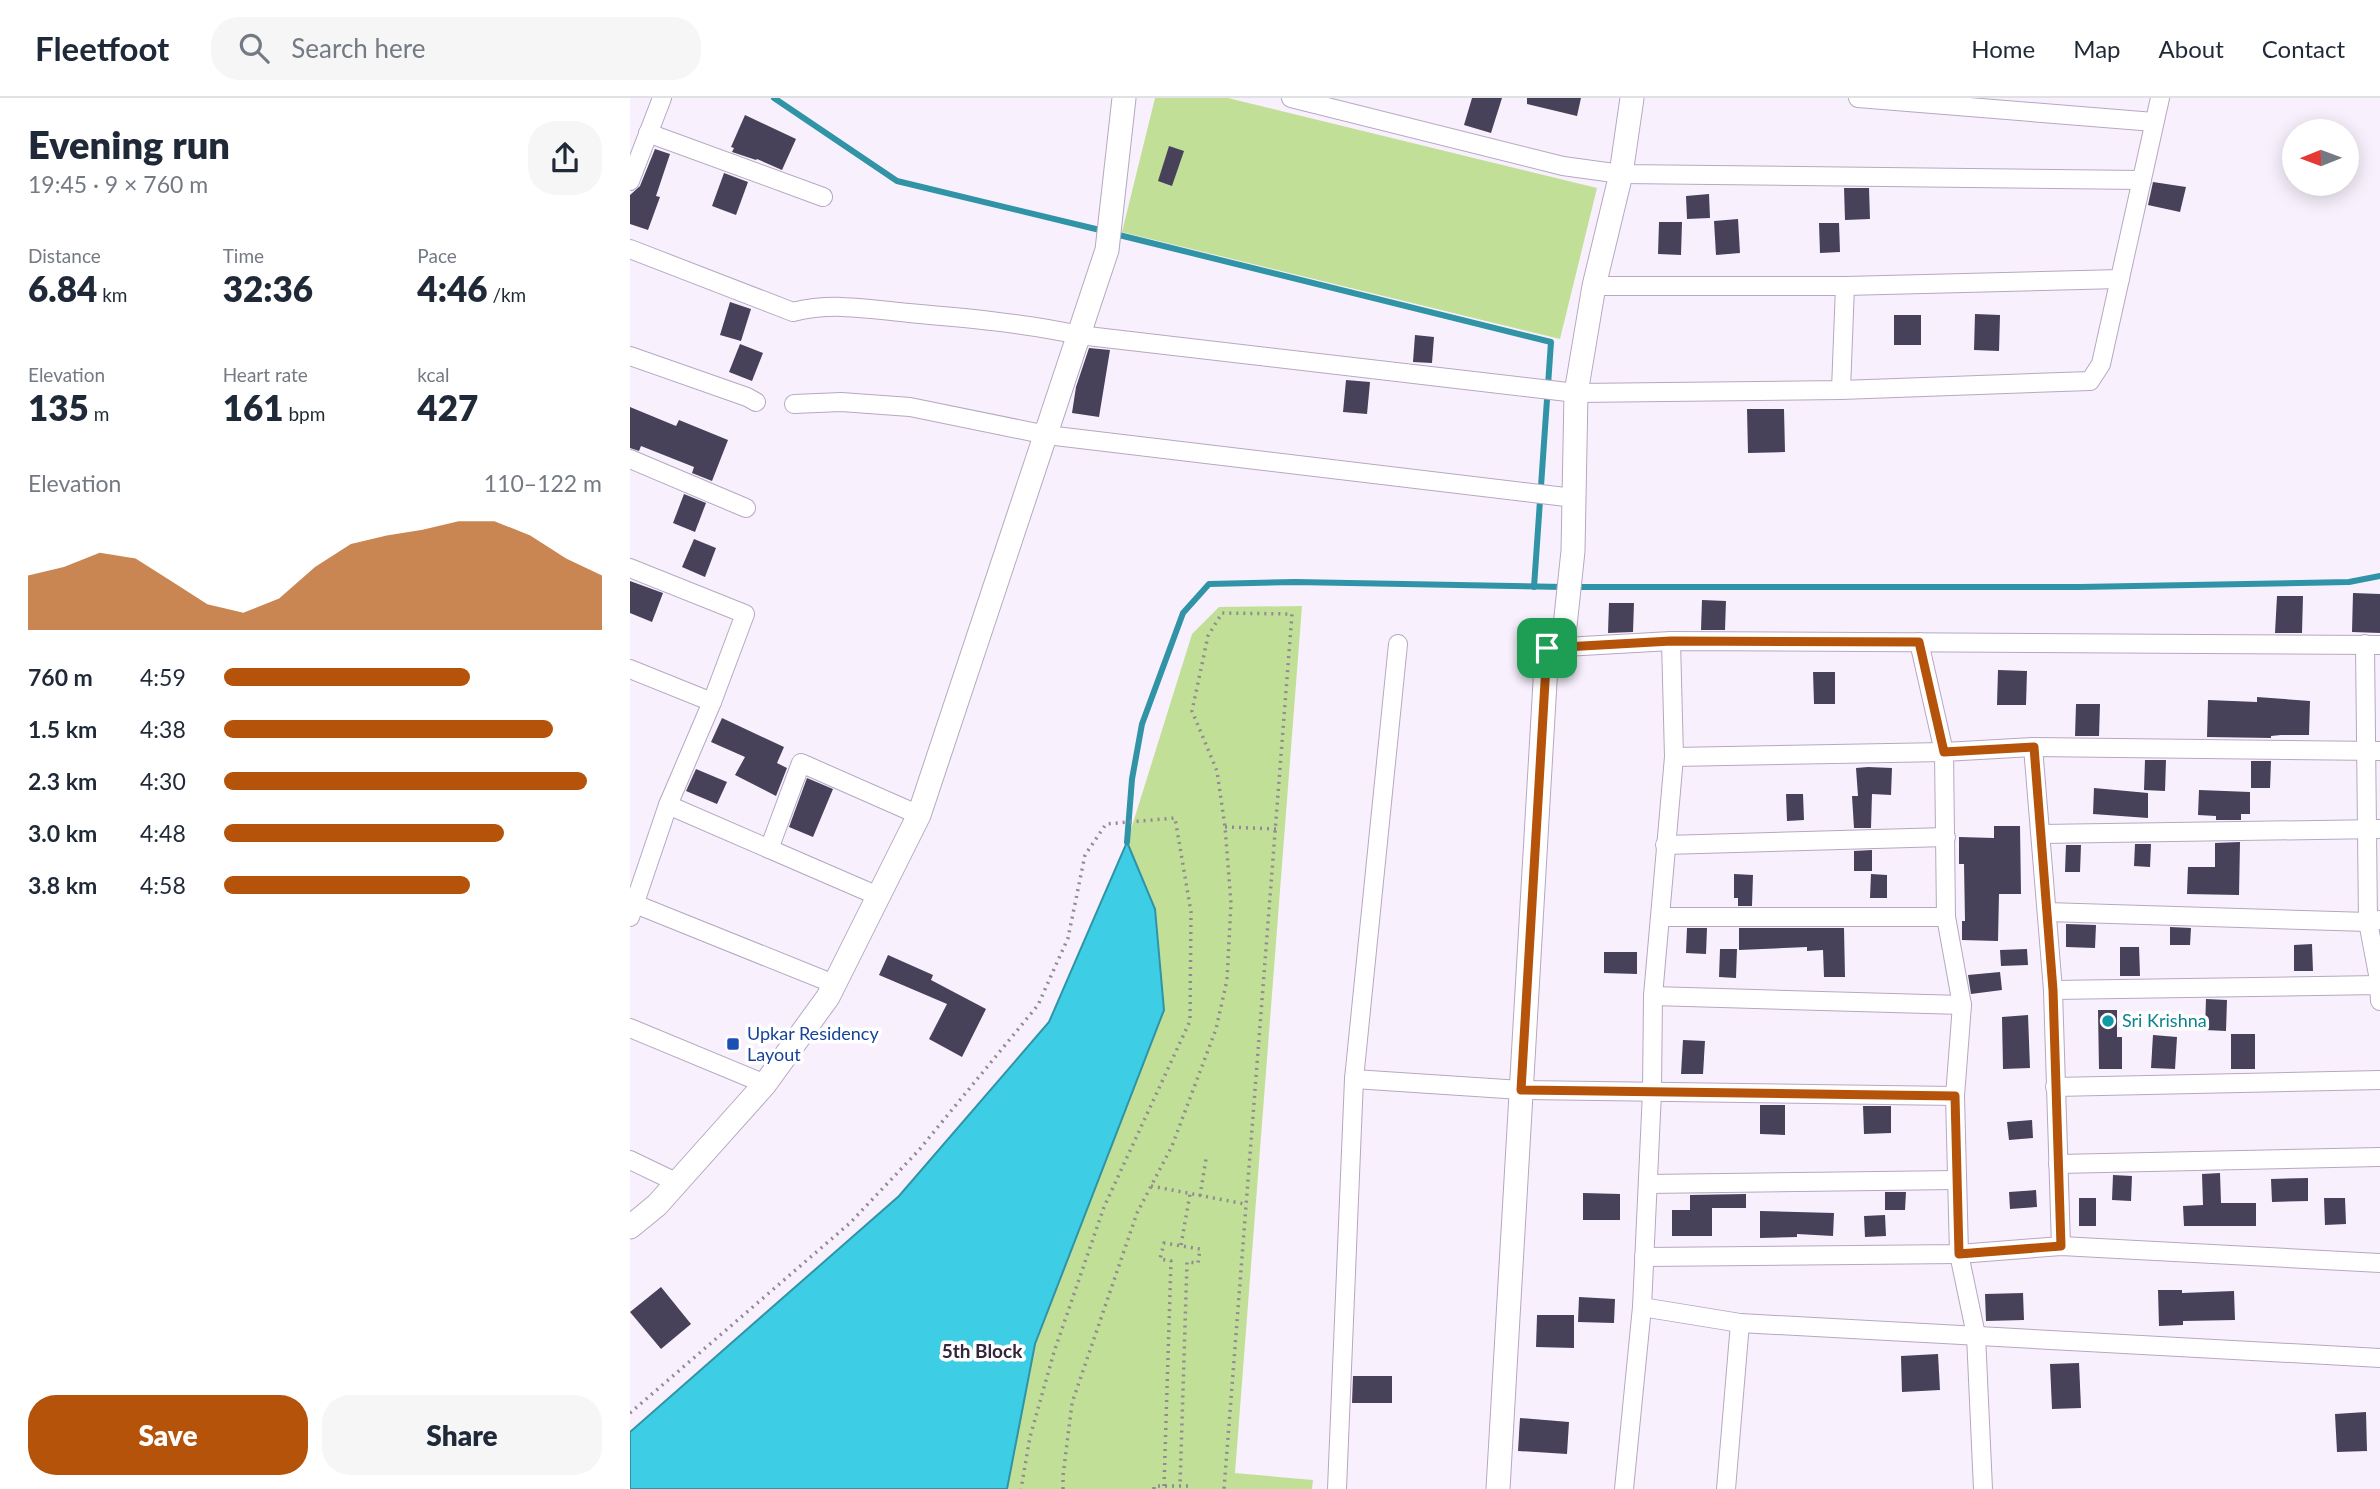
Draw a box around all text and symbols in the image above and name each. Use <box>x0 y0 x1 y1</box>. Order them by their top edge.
search box <box>211 17 701 80</box>
text: Fleetfoot <box>35 28 169 68</box>
icon: search <box>235 29 273 67</box>
text: Search here <box>291 32 425 64</box>
text: Home <box>1971 34 2035 63</box>
text: Map <box>2073 34 2121 63</box>
text: About <box>2159 34 2224 63</box>
text: Contact <box>2262 34 2345 63</box>
north arrow <box>2282 119 2359 196</box>
map controls <box>2282 119 2359 196</box>
text: Evening run <box>28 121 230 167</box>
button: share <box>528 121 602 195</box>
text: 19:45 · 9 × 760 m <box>28 170 208 198</box>
text: Distance <box>28 244 101 267</box>
text: Time <box>223 244 264 267</box>
text: Pace <box>417 244 457 267</box>
text: 6.84 <box>28 267 97 309</box>
text: 32:36 <box>223 267 313 309</box>
text: 4:46 <box>417 267 488 309</box>
text: km <box>97 283 127 306</box>
text: /km <box>488 283 526 306</box>
text: Elevation <box>28 363 105 386</box>
text: Heart rate <box>223 363 308 386</box>
text: kcal <box>417 363 449 386</box>
text: 135 <box>28 386 89 428</box>
text: 161 <box>223 386 284 428</box>
text: 427 <box>417 386 478 428</box>
text: m <box>89 402 109 425</box>
text: bpm <box>284 402 325 425</box>
text: Elevation <box>28 469 121 497</box>
text: 110–122 m <box>484 469 602 497</box>
pin <box>1517 618 1577 678</box>
icon: arrive <box>1528 629 1566 667</box>
text: 760 m <box>28 663 93 691</box>
text: 4:59 <box>140 663 186 691</box>
text: 1.5 km <box>28 715 97 743</box>
text: 4:38 <box>140 715 186 743</box>
text: 2.3 km <box>28 767 97 795</box>
text: 4:30 <box>140 767 186 795</box>
text: 3.0 km <box>28 819 97 847</box>
text: 4:48 <box>140 819 186 847</box>
text: 3.8 km <box>28 871 97 899</box>
text: 4:58 <box>140 871 186 899</box>
place label: Sri Krishna <box>2122 1009 2207 1031</box>
marker: Sri Krishna <box>2100 1013 2116 1029</box>
place label: Upkar Residency Layout <box>747 1022 879 1065</box>
marker: Upkar Residency Layout <box>725 1036 741 1052</box>
district label: 5th Block <box>942 1339 1023 1362</box>
button: Save <box>28 1395 308 1475</box>
button: Share <box>322 1395 602 1475</box>

